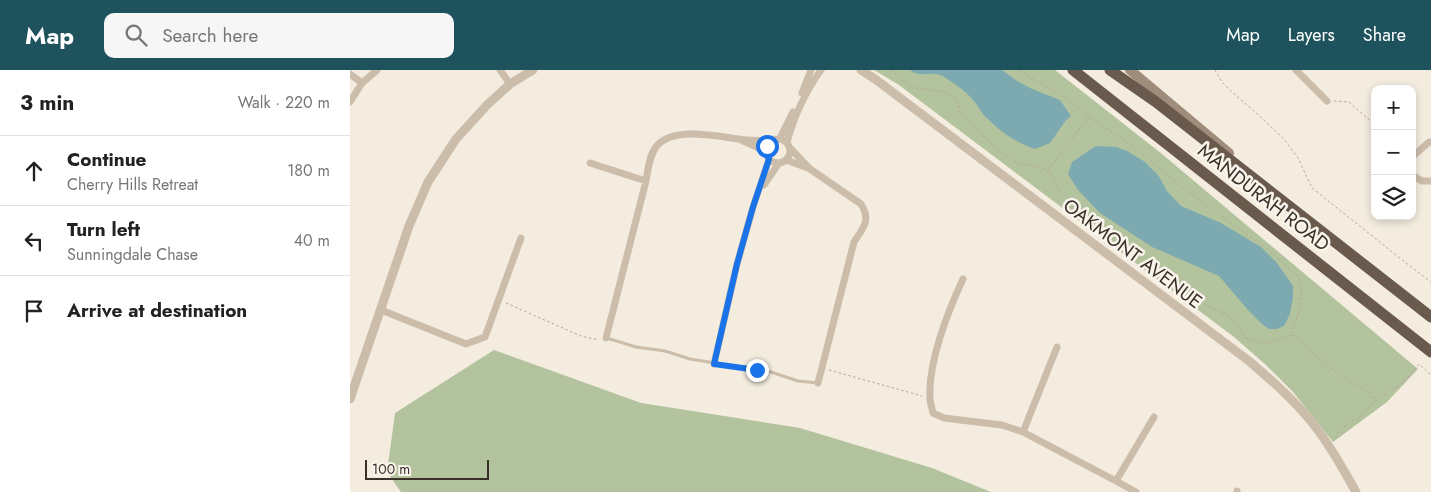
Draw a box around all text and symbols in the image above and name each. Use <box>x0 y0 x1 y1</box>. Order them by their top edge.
search box <box>104 13 454 58</box>
text: Map <box>25 18 74 53</box>
icon: search <box>122 21 150 49</box>
text: Search here <box>162 22 258 49</box>
text: Map <box>1226 22 1260 48</box>
text: Layers <box>1288 22 1335 48</box>
text: Share <box>1363 22 1406 48</box>
map controls <box>1371 85 1416 220</box>
button: + <box>1371 85 1416 130</box>
text: 3 min <box>20 88 74 118</box>
text: Walk · 220 m <box>238 91 330 114</box>
button: − <box>1371 130 1416 175</box>
route start <box>756 135 779 158</box>
street label: MANDURAH ROAD <box>1192 137 1335 257</box>
text: Continue <box>67 146 146 173</box>
icon: ahead <box>20 157 48 185</box>
text: 180 m <box>287 159 330 182</box>
text: Cherry Hills Retreat <box>67 173 198 196</box>
button: layers <box>1371 175 1416 220</box>
street label: OAKMONT AVENUE <box>1057 192 1208 315</box>
text: Turn left <box>67 216 140 243</box>
icon: left <box>20 227 48 255</box>
text: 40 m <box>294 229 330 252</box>
text: Sunningdale Chase <box>67 243 198 266</box>
icon: arrive <box>20 297 48 325</box>
text: Arrive at destination <box>67 297 247 324</box>
route end <box>746 359 769 382</box>
scale bar <box>365 457 489 480</box>
text: 100 m <box>372 459 410 479</box>

